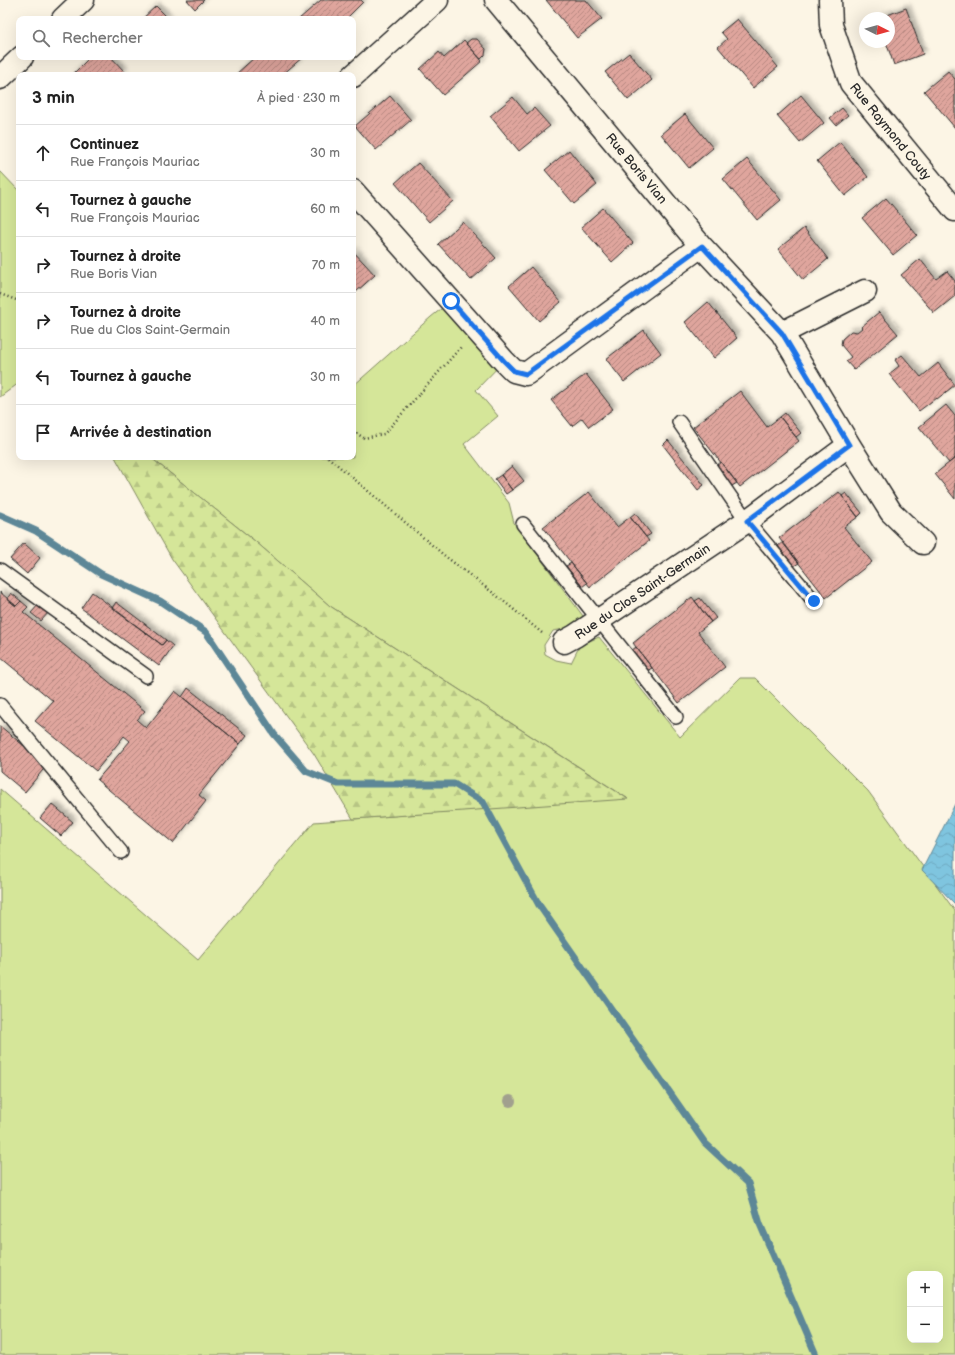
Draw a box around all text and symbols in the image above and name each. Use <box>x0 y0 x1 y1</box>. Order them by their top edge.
north arrow <box>859 12 895 48</box>
search box <box>16 16 356 60</box>
icon: search <box>30 27 52 49</box>
text: Rechercher <box>62 29 142 48</box>
street label: Rue Raymond Couty <box>846 80 934 183</box>
text: 3 min <box>32 88 75 108</box>
text: À pied · 230 m <box>257 90 340 106</box>
street label: Rue Boris Vian <box>602 130 670 207</box>
text: Continuez <box>70 135 139 154</box>
icon: ahead <box>32 142 54 164</box>
text: 30 m <box>310 145 340 161</box>
text: Rue François Mauriac <box>70 154 200 170</box>
text: Tournez à gauche <box>70 191 191 210</box>
icon: left <box>32 198 54 220</box>
text: 60 m <box>310 201 340 217</box>
text: Rue François Mauriac <box>70 210 200 226</box>
text: Tournez à droite <box>70 247 181 266</box>
icon: right <box>32 254 54 276</box>
text: 70 m <box>312 257 340 273</box>
text: Rue Boris Vian <box>70 266 157 282</box>
route start <box>442 292 460 310</box>
text: Tournez à droite <box>70 303 181 322</box>
icon: right <box>32 310 54 332</box>
text: 40 m <box>310 313 340 329</box>
text: Rue du Clos Saint-Germain <box>70 322 230 338</box>
icon: left <box>32 366 54 388</box>
text: Tournez à gauche <box>70 367 191 386</box>
text: 30 m <box>310 369 340 385</box>
icon: arrive <box>32 422 54 444</box>
text: Arrivée à destination <box>70 423 212 442</box>
street label: Rue du Clos Saint-Germain <box>572 540 713 643</box>
route end <box>805 592 823 610</box>
map controls <box>907 1271 943 1343</box>
button: + <box>907 1271 943 1307</box>
button: − <box>907 1307 943 1343</box>

